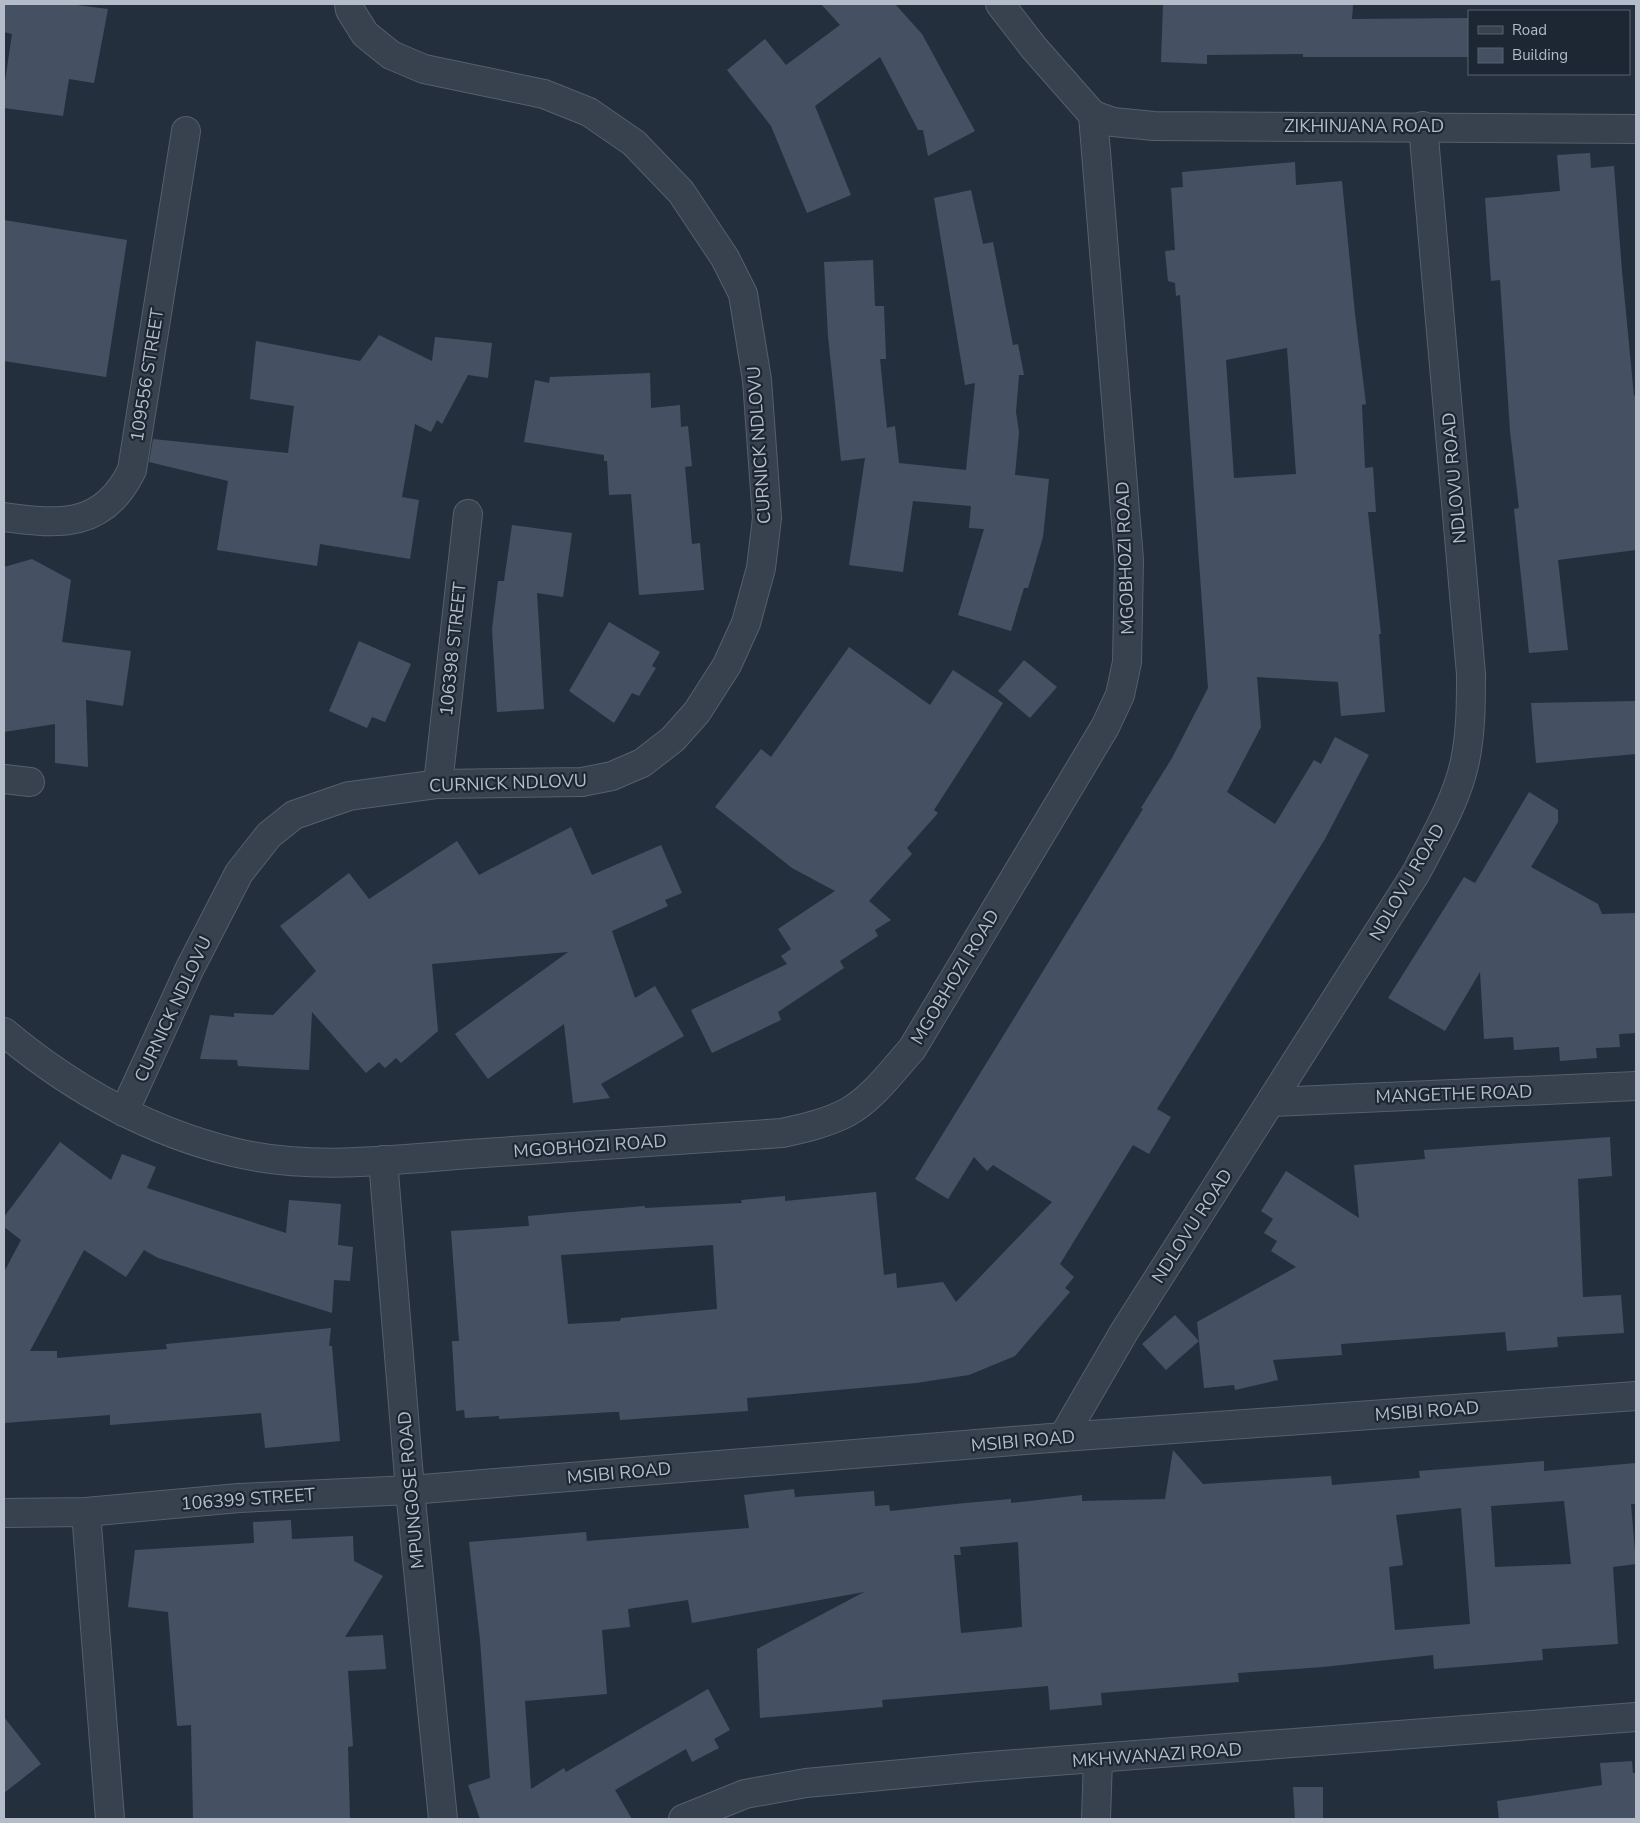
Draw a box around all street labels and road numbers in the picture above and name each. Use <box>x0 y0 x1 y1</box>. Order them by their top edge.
street label: ZIKHINJANA ROAD <box>1284 114 1444 138</box>
street label: 109556 STREET <box>125 306 169 443</box>
street label: CURNICK NDLOVU <box>742 365 776 525</box>
street label: NDLOVU ROAD <box>1436 411 1472 545</box>
street label: MGOBHOZI ROAD <box>1110 481 1140 635</box>
street label: 106398 STREET <box>434 581 472 717</box>
street label: CURNICK NDLOVU <box>429 768 587 798</box>
street label: NDLOVU ROAD <box>1364 819 1450 945</box>
street label: MGOBHOZI ROAD <box>905 905 1005 1049</box>
street label: CURNICK NDLOVU <box>129 932 217 1086</box>
street label: MANGETHE ROAD <box>1375 1079 1533 1109</box>
street label: MGOBHOZI ROAD <box>513 1129 667 1163</box>
street label: NDLOVU ROAD <box>1146 1164 1238 1288</box>
street label: MSIBI ROAD <box>1374 1395 1480 1427</box>
street label: MPUNGOSE ROAD <box>392 1410 430 1570</box>
street label: MSIBI ROAD <box>970 1424 1076 1458</box>
street label: MSIBI ROAD <box>566 1456 672 1490</box>
street label: 106399 STREET <box>180 1482 316 1516</box>
street label: MKHWANAZI ROAD <box>1071 1737 1243 1773</box>

